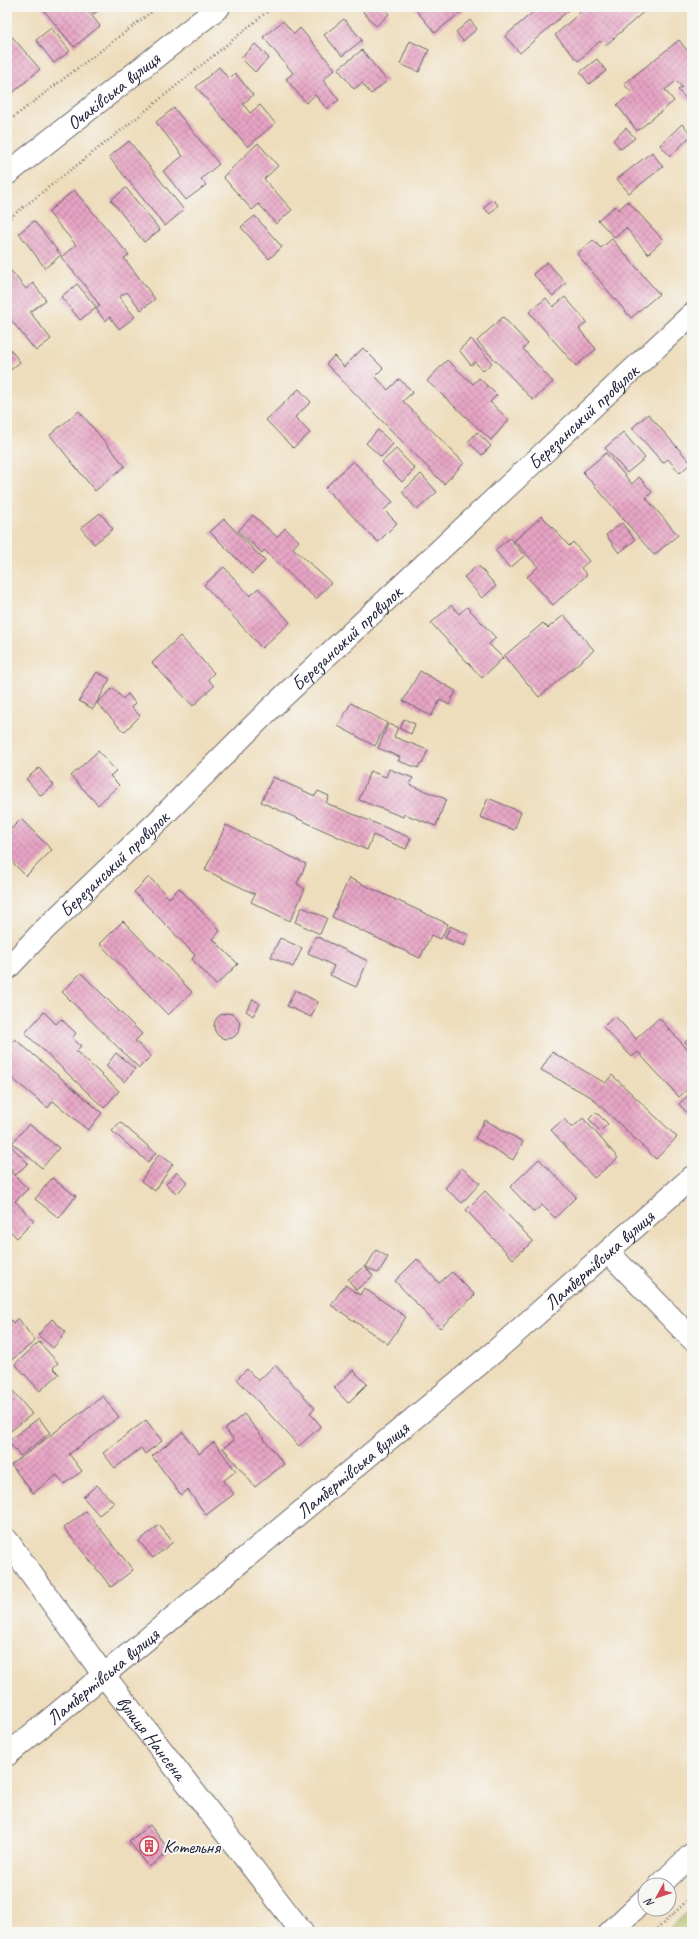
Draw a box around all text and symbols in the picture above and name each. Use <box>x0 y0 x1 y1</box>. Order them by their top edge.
street label: Очаківська вулиця <box>62 46 166 135</box>
street label: Березанський провулок <box>523 358 645 475</box>
street label: Березанський провулок <box>286 580 409 696</box>
street label: Березанський провулок <box>54 805 176 922</box>
street label: Ламбертівська вулиця <box>539 1204 660 1315</box>
street label: Ламбертівська вулиця <box>291 1416 415 1524</box>
street label: Ламбертівська вулиця <box>42 1622 165 1730</box>
street label: вулиця Нансена <box>111 1691 193 1787</box>
building icon: Котельня <box>138 1835 160 1857</box>
place label: Котельня <box>163 1835 221 1859</box>
north arrow <box>637 1877 677 1917</box>
text: N <box>640 1895 657 1911</box>

